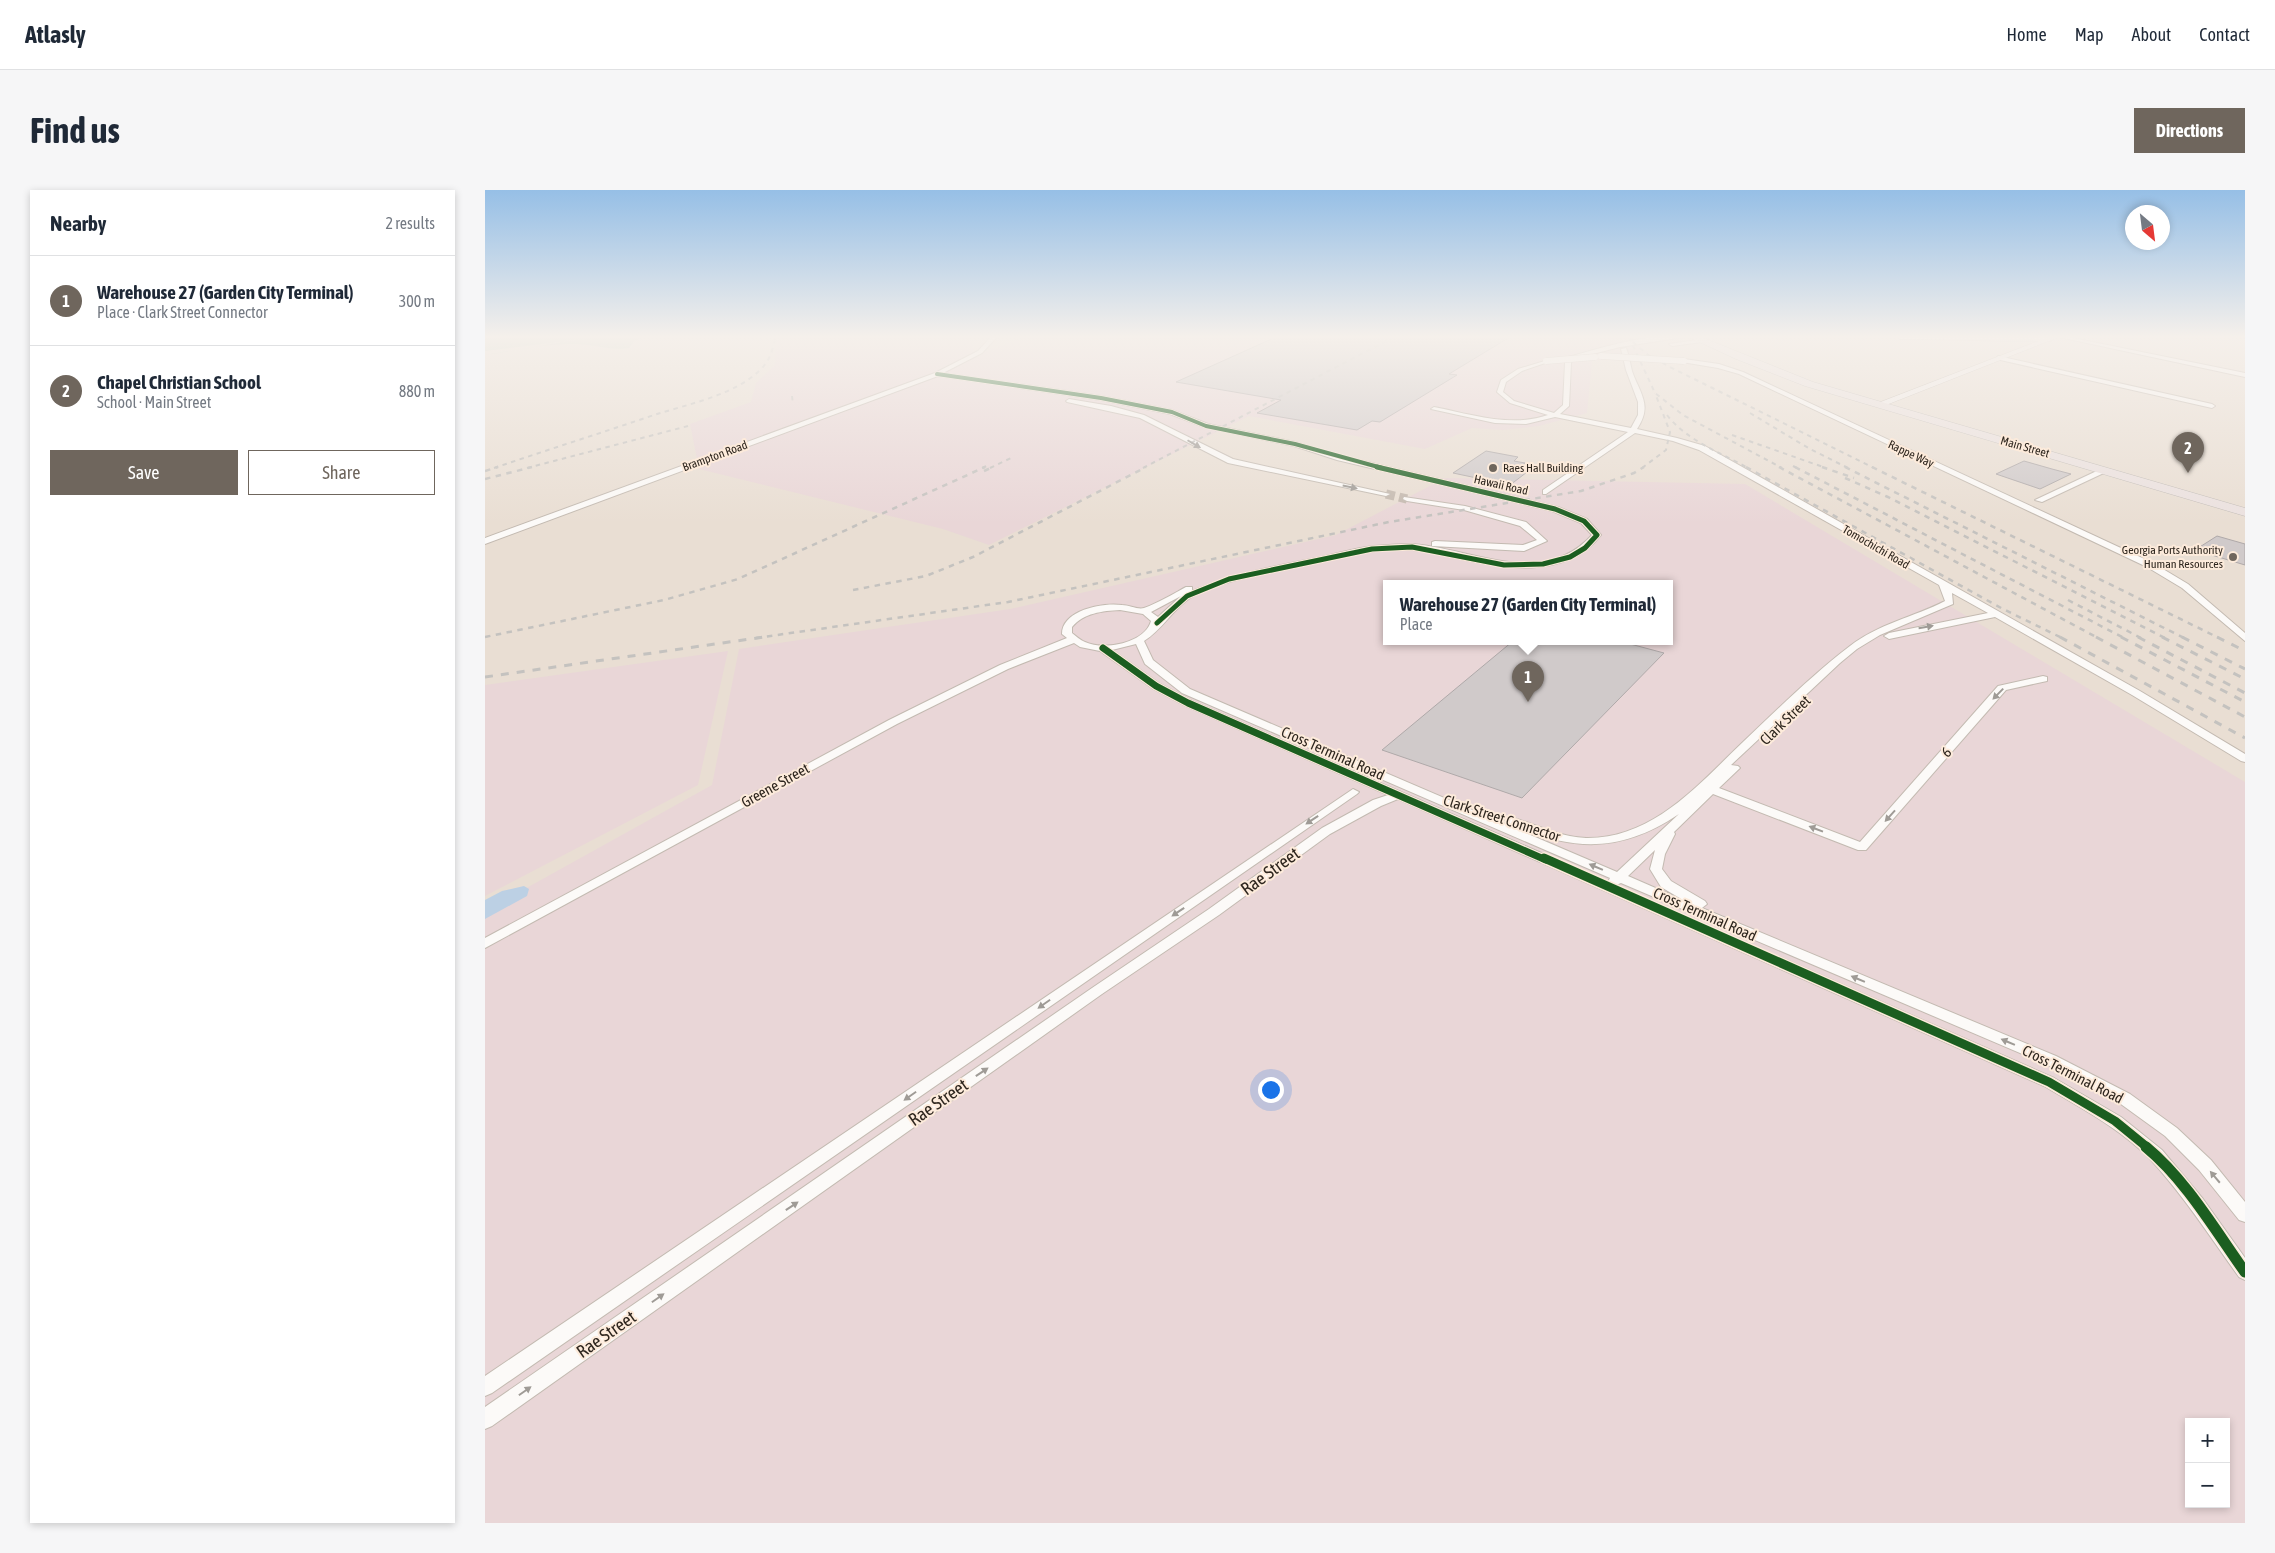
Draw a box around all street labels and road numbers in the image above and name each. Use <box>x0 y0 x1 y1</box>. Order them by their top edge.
street label: Main Street <box>1999 433 2052 461</box>
street label: Rappe Way <box>1886 437 1936 471</box>
street label: Brampton Road <box>681 438 749 474</box>
street label: Hawaii Road <box>1473 472 1529 498</box>
street label: Tomochichi Road <box>1840 522 1912 572</box>
street label: Clark Street <box>1756 692 1814 748</box>
street label: Cross Terminal Road <box>1279 723 1387 783</box>
street label: 6 <box>1937 744 1955 760</box>
street label: Greene Street <box>738 759 812 811</box>
street label: Clark Street Connector <box>1441 791 1563 845</box>
street label: Rae Street <box>1237 843 1303 899</box>
street label: Cross Terminal Road <box>1651 884 1759 944</box>
street label: Cross Terminal Road <box>2020 1041 2126 1107</box>
street label: Rae Street <box>904 1074 972 1130</box>
street label: Rae Street <box>572 1306 640 1362</box>

